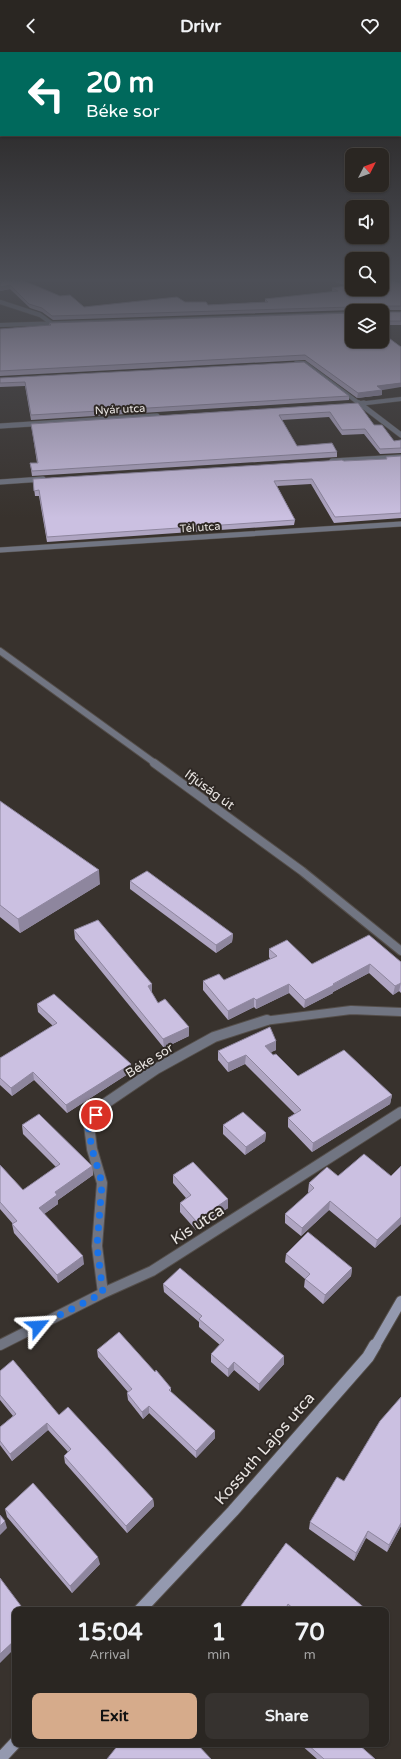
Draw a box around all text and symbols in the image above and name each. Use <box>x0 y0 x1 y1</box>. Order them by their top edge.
icon: back <box>20 15 42 37</box>
text: Drivr <box>180 15 221 37</box>
icon: heart <box>359 15 381 37</box>
text: 20 m <box>86 66 154 100</box>
icon: left <box>20 68 72 120</box>
text: Béke sor <box>86 100 160 122</box>
north arrow <box>345 148 389 192</box>
map controls <box>345 148 389 348</box>
button: sound <box>345 200 389 244</box>
button: search <box>345 252 389 296</box>
button: layers <box>345 304 389 348</box>
street label: Nyár utca <box>94 402 146 417</box>
street label: Tél utca <box>179 520 221 535</box>
street label: Ifjúság út <box>181 766 238 813</box>
street label: Béke sor <box>123 1040 176 1082</box>
pin <box>79 1098 113 1132</box>
icon: arrive <box>85 1104 107 1126</box>
street label: Kis utca <box>167 1200 228 1250</box>
position arrow <box>17 1305 59 1347</box>
street label: Kossuth Lajos utca <box>210 1388 319 1509</box>
text: 15:04 <box>76 1618 143 1647</box>
text: 1 <box>211 1618 226 1647</box>
text: 70 <box>295 1618 325 1647</box>
text: Arrival <box>89 1647 130 1663</box>
text: min <box>207 1647 230 1663</box>
text: m <box>304 1647 316 1663</box>
button: Exit <box>32 1693 197 1739</box>
button: Share <box>205 1693 369 1739</box>

